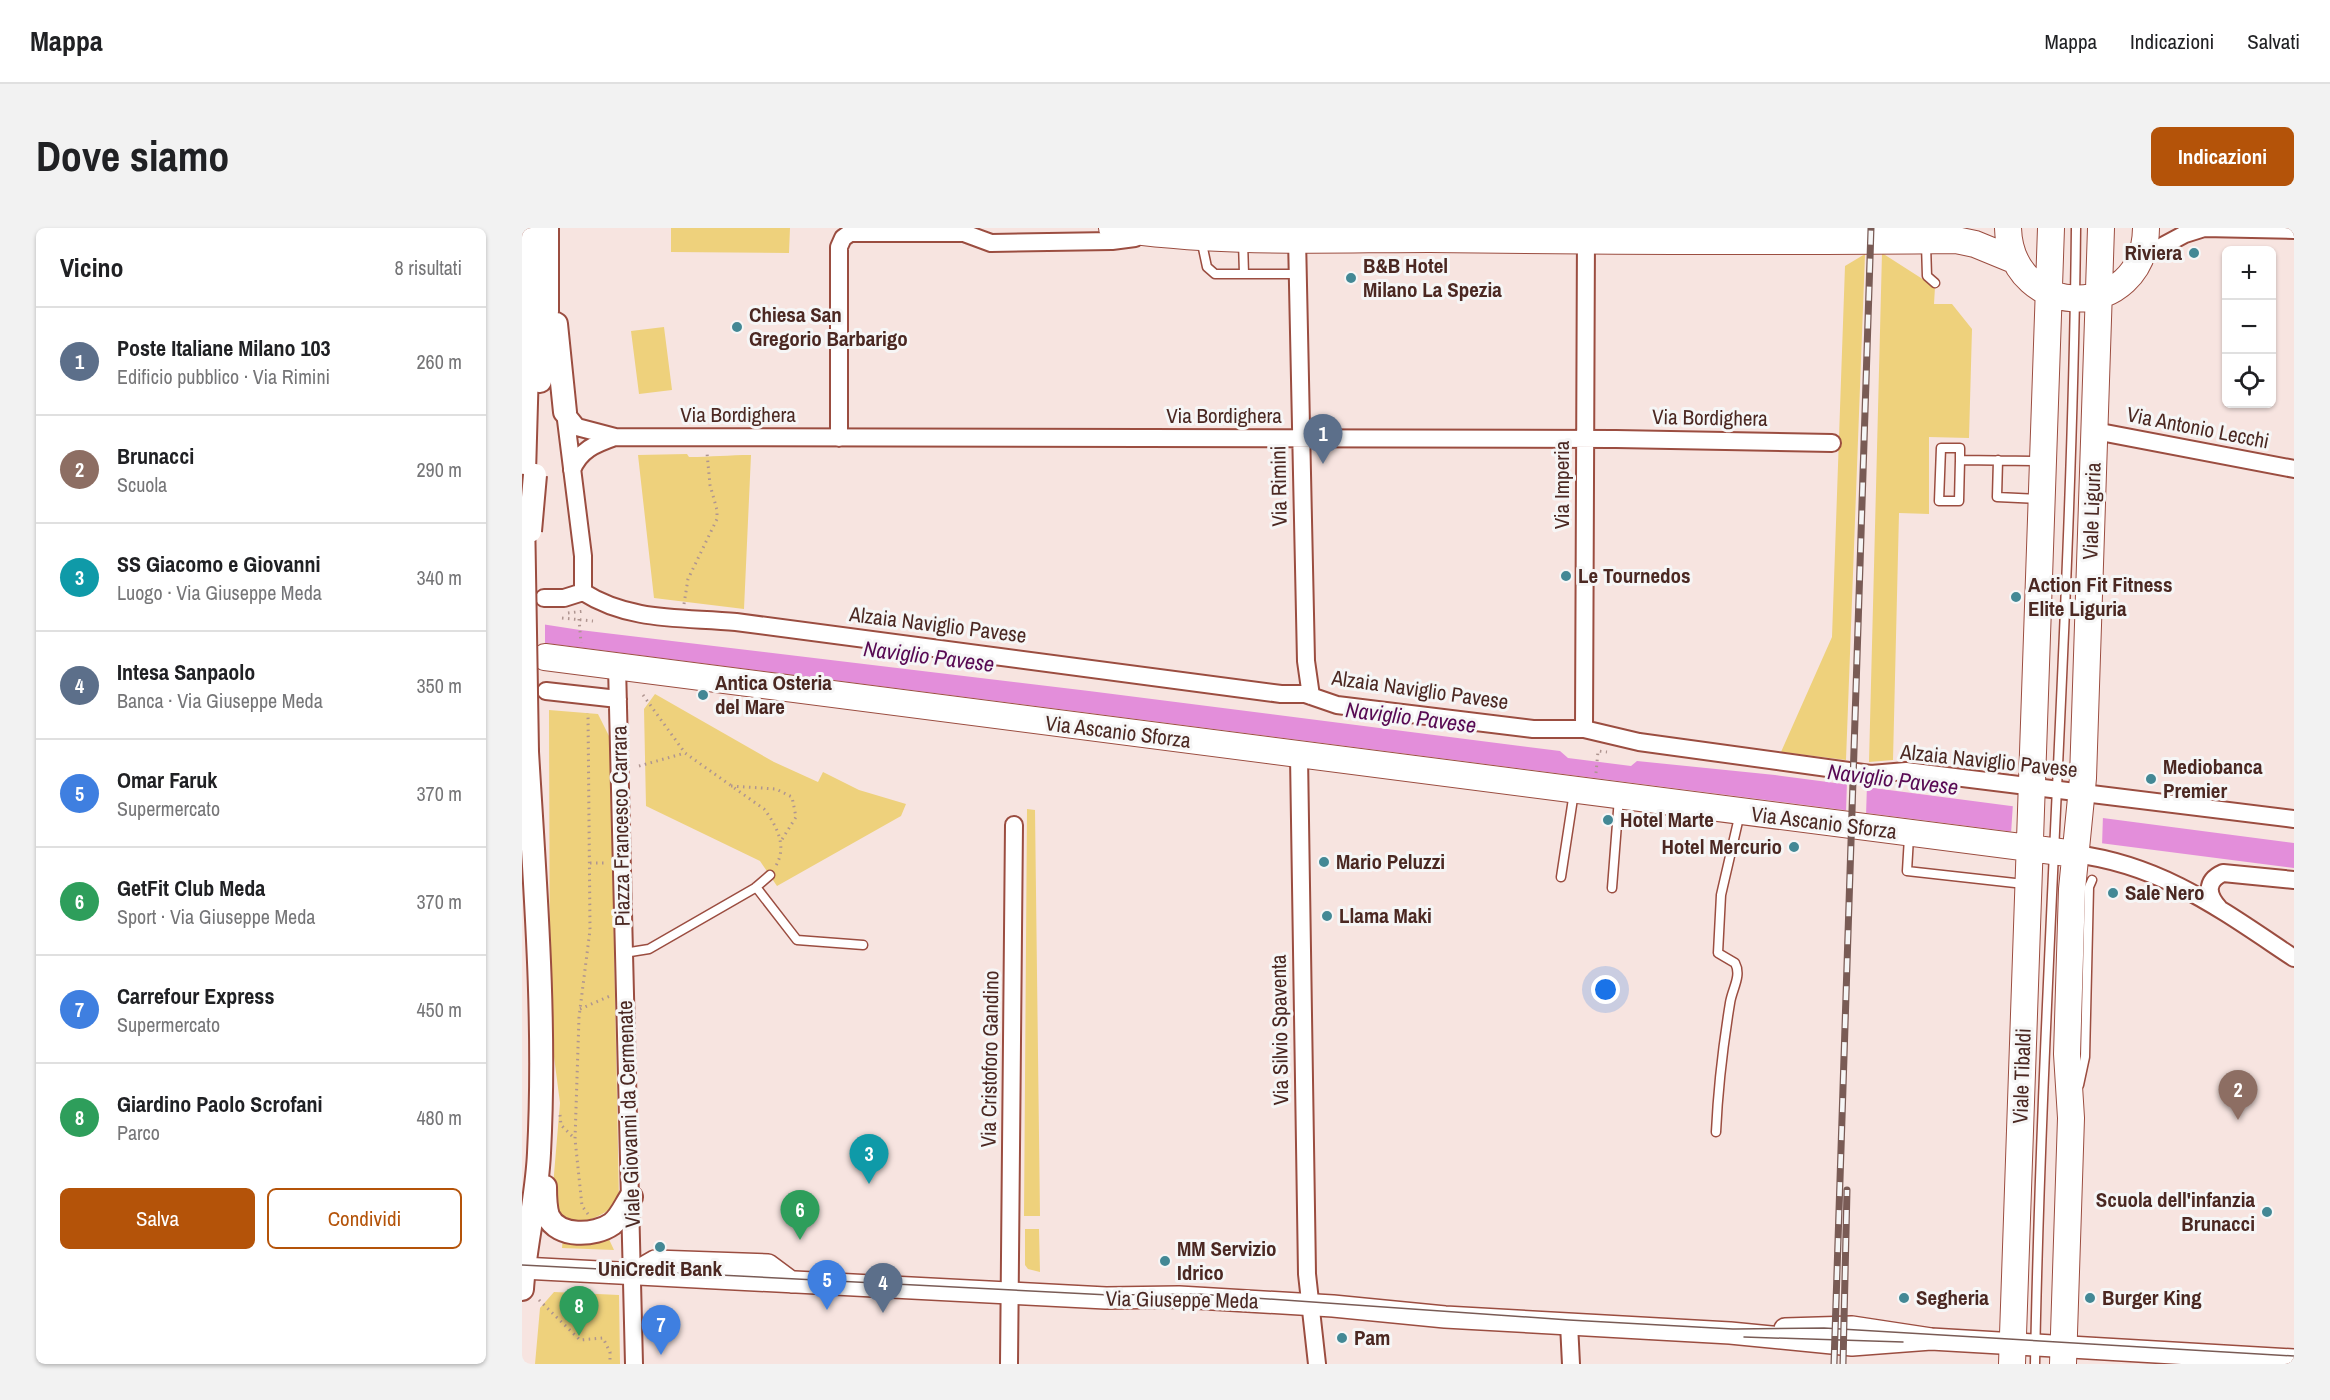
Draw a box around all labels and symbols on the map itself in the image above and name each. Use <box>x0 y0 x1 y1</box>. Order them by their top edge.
place label: Riviera <box>2125 238 2182 267</box>
marker: Riviera <box>2187 246 2201 260</box>
place label: B&B Hotel Milano La Spezia <box>1363 251 1502 304</box>
marker: B&B Hotel Milano La Spezia <box>1344 271 1358 285</box>
place label: Chiesa San Gregorio Barbarigo <box>749 300 908 353</box>
marker: Chiesa San Gregorio Barbarigo <box>730 320 744 334</box>
street label: Via Bordighera <box>680 400 796 429</box>
street label: Via Antonio Lecchi <box>2125 400 2272 456</box>
street label: Via Bordighera <box>1166 401 1282 430</box>
street label: Via Bordighera <box>1652 402 1768 433</box>
pin: 1 <box>1304 414 1342 464</box>
street label: Via Imperia <box>1547 440 1576 529</box>
street label: Via Rimini <box>1263 445 1294 527</box>
street label: Viale Liguria <box>2075 461 2108 560</box>
place label: Le Tournedos <box>1578 561 1691 590</box>
marker: Le Tournedos <box>1559 569 1573 583</box>
place label: Action Fit Fitness Elite Liguria <box>2028 570 2172 623</box>
marker: Action Fit Fitness Elite Liguria <box>2009 590 2023 604</box>
street label: Alzaia Naviglio Pavese <box>847 599 1028 650</box>
water label: Naviglio Pavese <box>862 633 996 679</box>
street label: Alzaia Naviglio Pavese <box>1329 663 1510 716</box>
place label: Antica Osteria del Mare <box>715 668 832 721</box>
marker: Antica Osteria del Mare <box>696 688 710 702</box>
water label: Naviglio Pavese <box>1344 694 1478 740</box>
street label: Via Ascanio Sforza <box>1044 708 1193 755</box>
street label: Piazza Francesco Carrara <box>604 725 637 927</box>
street label: Alzaia Naviglio Pavese <box>1898 737 2079 784</box>
place label: Mediobanca Premier <box>2163 752 2263 805</box>
water label: Naviglio Pavese <box>1826 756 1960 802</box>
marker: Mediobanca Premier <box>2144 772 2158 786</box>
street label: Via Ascanio Sforza <box>1750 799 1899 846</box>
place label: Hotel Marte <box>1620 805 1714 834</box>
marker: Hotel Marte <box>1601 813 1615 827</box>
place label: Hotel Mercurio <box>1661 832 1782 861</box>
marker: Hotel Mercurio <box>1787 840 1801 854</box>
place label: Mario Peluzzi <box>1336 847 1445 876</box>
marker: Mario Peluzzi <box>1317 855 1331 869</box>
place label: Sale Nero <box>2125 878 2204 907</box>
marker: Sale Nero <box>2106 886 2120 900</box>
place label: Llama Maki <box>1339 901 1432 930</box>
marker: Llama Maki <box>1320 909 1334 923</box>
street label: Via Silvio Spaventa <box>1264 954 1295 1106</box>
street label: Via Cristoforo Gandino <box>973 970 1006 1148</box>
your location <box>1591 975 1620 1004</box>
street label: Viale Giovanni da Cermenate <box>610 1000 647 1228</box>
street label: Viale Tibaldi <box>2005 1028 2038 1124</box>
pin: 2 <box>2218 1070 2258 1120</box>
pin: 3 <box>850 1134 888 1184</box>
place label: Scuola dell'infanzia Brunacci <box>2096 1185 2255 1238</box>
pin: 6 <box>780 1190 820 1240</box>
marker: Scuola dell'infanzia Brunacci <box>2260 1205 2274 1219</box>
place label: MM Servizio Idrico <box>1177 1234 1277 1287</box>
marker: UniCredit Bank <box>653 1240 667 1254</box>
place label: UniCredit Bank <box>598 1254 723 1283</box>
marker: MM Servizio Idrico <box>1158 1254 1172 1268</box>
pin: 5 <box>808 1260 846 1310</box>
pin: 4 <box>864 1264 902 1313</box>
place label: Segheria <box>1916 1283 1989 1312</box>
place label: Burger King <box>2102 1283 2202 1312</box>
street label: Via Giuseppe Meda <box>1105 1284 1259 1315</box>
pin: 8 <box>560 1286 598 1336</box>
marker: Segheria <box>1897 1291 1911 1305</box>
marker: Burger King <box>2083 1291 2097 1305</box>
pin: 7 <box>642 1306 680 1355</box>
place label: Pam <box>1354 1323 1390 1352</box>
marker: Pam <box>1335 1331 1349 1345</box>

